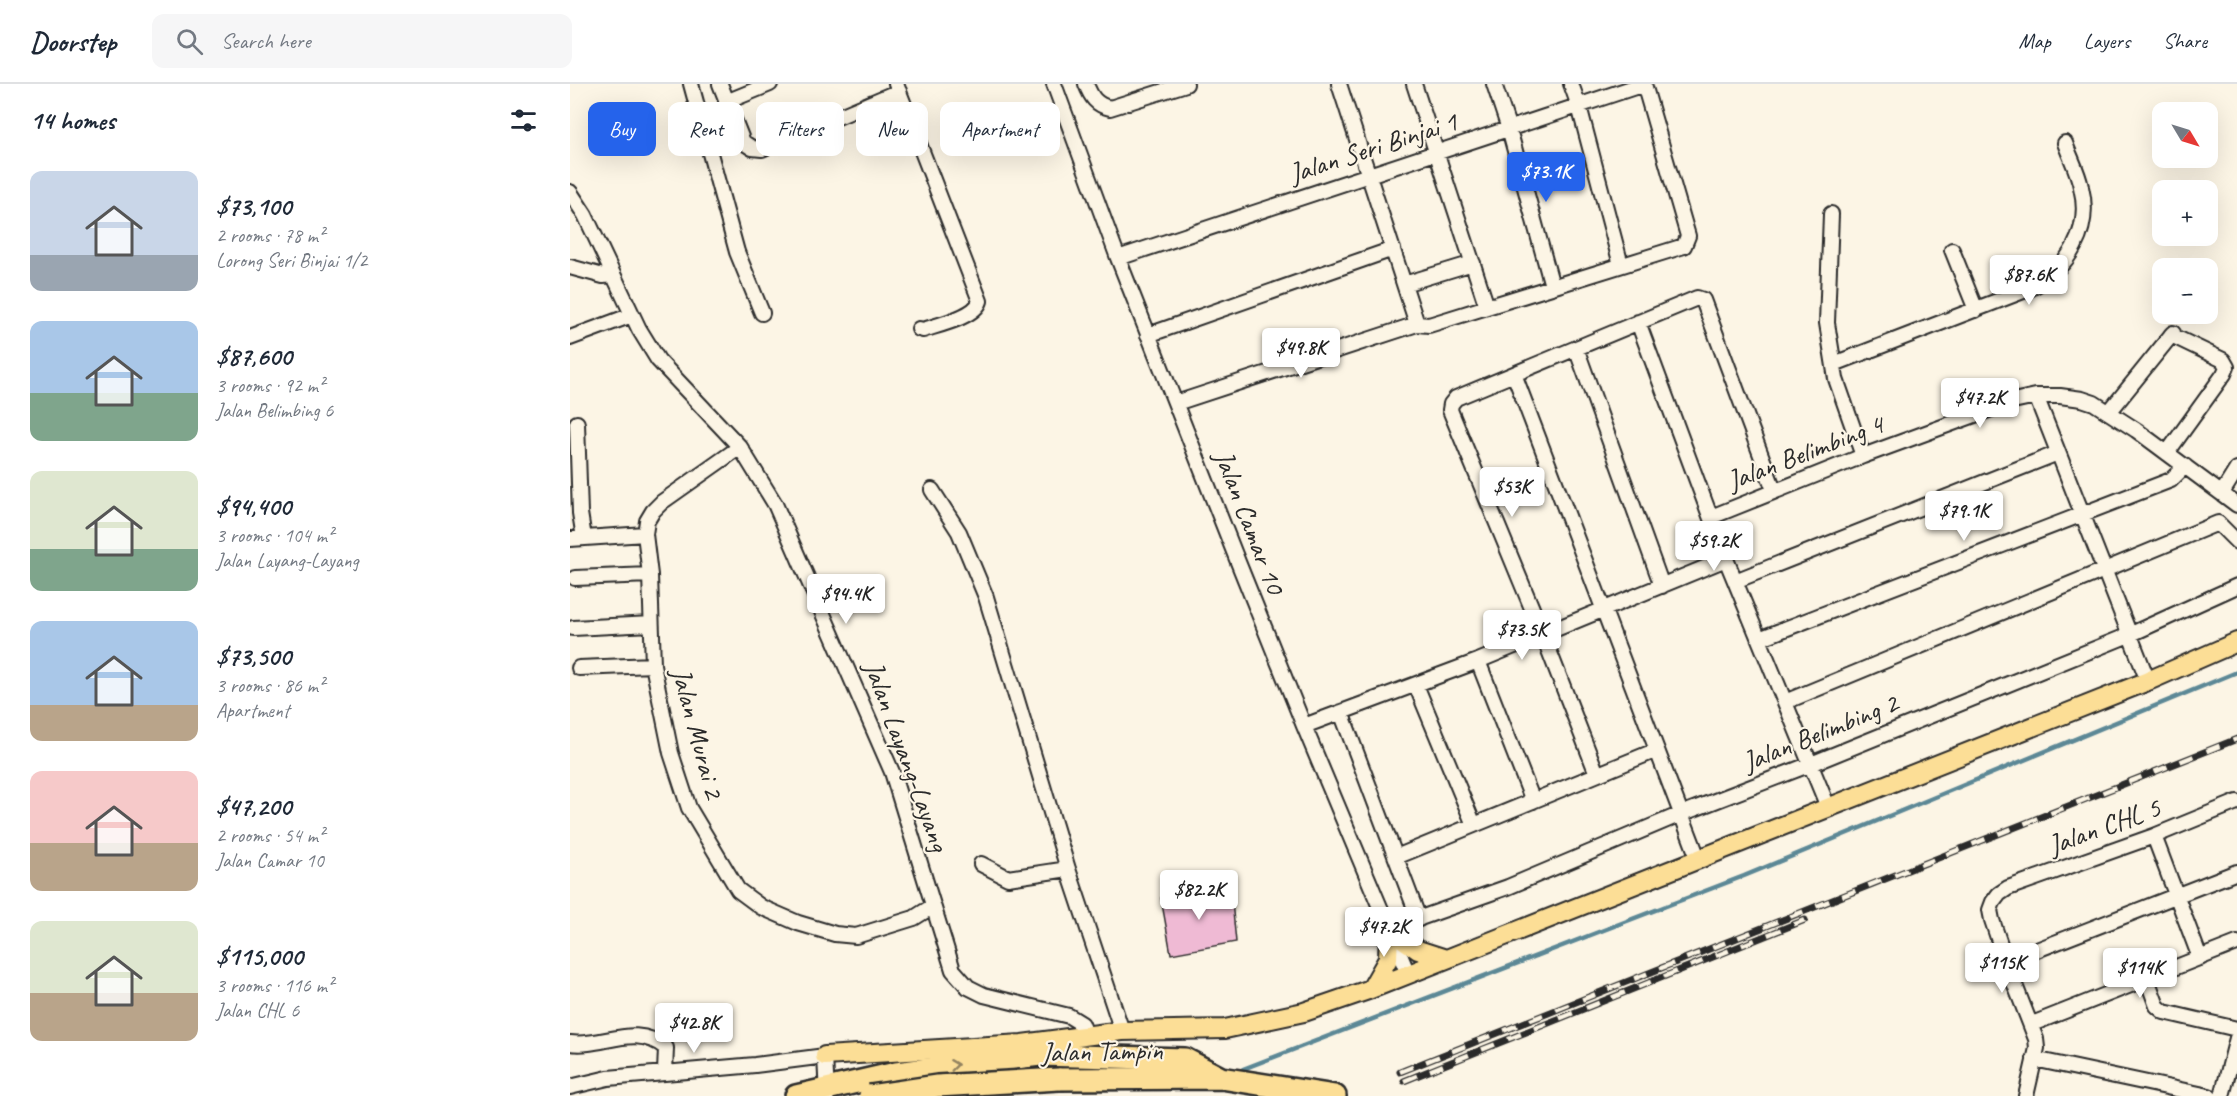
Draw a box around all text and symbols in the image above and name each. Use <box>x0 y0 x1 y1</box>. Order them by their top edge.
search box <box>152 14 572 68</box>
text: Doorstep <box>30 24 116 59</box>
icon: search <box>173 25 206 58</box>
text: Search here <box>221 27 311 55</box>
text: Map <box>2018 28 2051 54</box>
text: Layers <box>2084 28 2130 54</box>
text: Share <box>2163 28 2207 54</box>
chip: Buy <box>588 102 656 156</box>
chip: Rent <box>668 102 744 156</box>
chip: Filters <box>756 102 844 156</box>
chip: New <box>856 102 928 156</box>
chip: Apartment <box>940 102 1060 156</box>
north arrow <box>2152 102 2218 168</box>
map controls <box>2152 102 2218 324</box>
street label: Jalan Seri Binjai 1 <box>1283 103 1463 191</box>
text: 14 homes <box>30 104 115 137</box>
icon: filters <box>507 104 540 137</box>
pin: $73.1K <box>1497 152 1595 203</box>
text: $73.1K <box>1521 159 1571 184</box>
button: + <box>2152 180 2218 246</box>
text: $73,100 <box>216 190 291 223</box>
icon: home <box>78 195 150 267</box>
text: 2 rooms · 78 m² <box>216 223 324 248</box>
text: Lorong Seri Binjai 1/2 <box>216 248 367 273</box>
pin: $87.6K <box>1980 255 2078 306</box>
button: − <box>2152 258 2218 324</box>
text: $87.6K <box>2004 262 2054 287</box>
pin: $49.8K <box>1252 328 1350 379</box>
text: $49.8K <box>1276 335 1326 360</box>
text: $87,600 <box>216 340 292 373</box>
icon: home <box>78 345 150 417</box>
text: 3 rooms · 92 m² <box>216 373 324 398</box>
pin: $47.2K <box>1931 378 2029 429</box>
text: $47.2K <box>1955 385 2005 410</box>
text: Jalan Belimbing 6 <box>216 398 333 423</box>
street label: Jalan Belimbing 4 <box>1720 405 1890 498</box>
street label: Jalan Camar 10 <box>1206 443 1294 601</box>
pin: $53K <box>1476 467 1548 518</box>
text: $53K <box>1494 474 1530 499</box>
text: $94,400 <box>216 490 291 523</box>
pin: $79.1K <box>1915 491 2013 542</box>
icon: home <box>78 495 150 567</box>
text: $79.1K <box>1939 498 1989 523</box>
pin: $59.2K <box>1665 521 1763 572</box>
text: 3 rooms · 104 m² <box>216 523 333 548</box>
text: $59.2K <box>1689 528 1739 553</box>
text: Jalan Layang-Layang <box>216 548 359 573</box>
pin: $94.4K <box>797 574 895 625</box>
text: $94.4K <box>821 581 871 606</box>
pin: $73.5K <box>1473 610 1571 661</box>
text: $73.5K <box>1497 617 1547 642</box>
text: $73,500 <box>216 640 291 673</box>
icon: home <box>78 645 150 717</box>
street label: Jalan Layang-Layang <box>856 654 958 858</box>
street label: Jalan Murai 2 <box>663 662 733 804</box>
text: 3 rooms · 86 m² <box>216 673 324 698</box>
street label: Jalan Belimbing 2 <box>1735 684 1905 780</box>
text: Apartment <box>216 698 289 723</box>
street label: Jalan CHL 5 <box>2041 789 2166 863</box>
text: $47,200 <box>216 790 291 823</box>
icon: home <box>78 795 150 867</box>
text: 2 rooms · 54 m² <box>216 823 324 848</box>
text: Jalan Camar 10 <box>216 848 324 873</box>
pin: $82.2K <box>1150 870 1248 921</box>
text: $82.2K <box>1174 877 1224 902</box>
pin: $47.2K <box>1335 907 1433 958</box>
text: $47.2K <box>1359 914 1409 939</box>
text: $115,000 <box>216 940 303 973</box>
pin: $115K <box>1960 943 2044 994</box>
icon: home <box>78 945 150 1017</box>
pin: $114K <box>2098 948 2182 999</box>
text: $115K <box>1979 950 2025 975</box>
text: $114K <box>2117 955 2163 980</box>
text: 3 rooms · 116 m² <box>216 973 333 998</box>
text: Jalan CHL 6 <box>216 998 299 1023</box>
pin: $42.8K <box>645 1003 743 1054</box>
text: $42.8K <box>669 1010 719 1035</box>
street label: Jalan Tampin <box>1039 1032 1163 1070</box>
one-way arrow <box>950 1059 959 1072</box>

